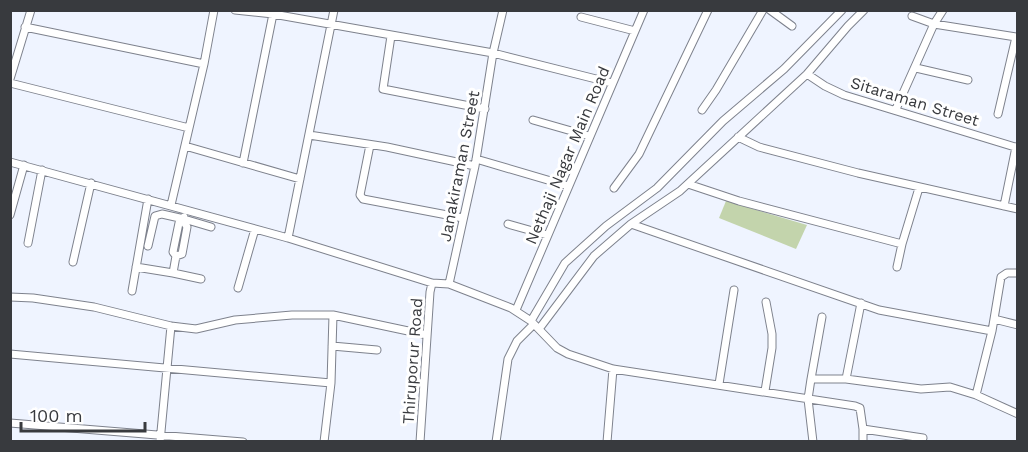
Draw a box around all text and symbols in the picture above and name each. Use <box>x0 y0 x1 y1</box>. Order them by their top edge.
street label: Nethaji Nagar Main Road <box>521 63 614 247</box>
street label: Sitaraman Street <box>848 73 982 130</box>
street label: Janakiraman Street <box>436 89 483 243</box>
street label: Thiruporur Road <box>399 297 426 425</box>
scale bar <box>21 395 146 433</box>
text: 100 m <box>30 405 83 426</box>

